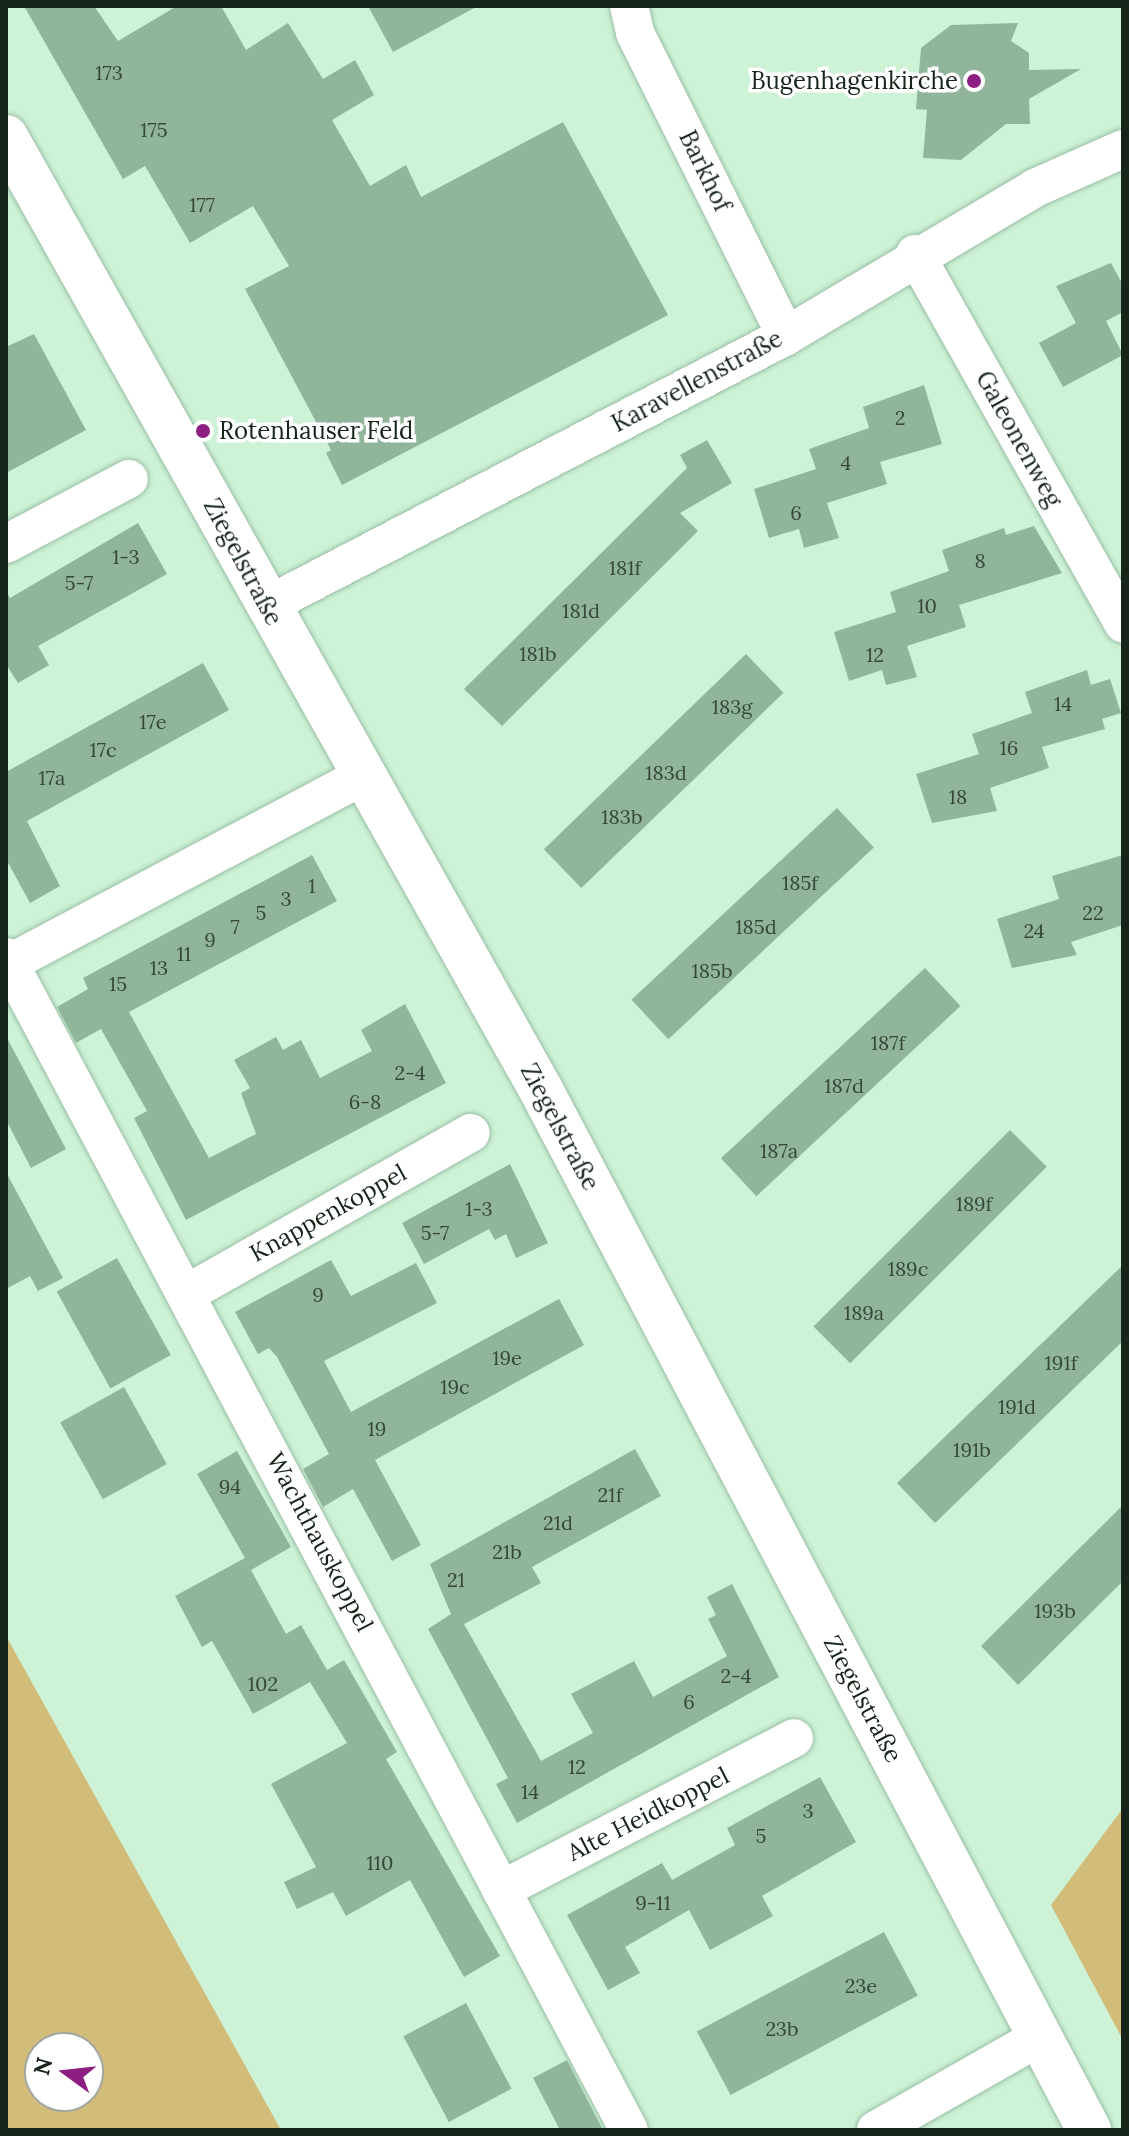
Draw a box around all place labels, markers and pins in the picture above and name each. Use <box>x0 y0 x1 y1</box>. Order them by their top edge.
place label: Bugenhagenkirche <box>751 67 958 95</box>
marker: Bugenhagenkirche <box>965 72 983 90</box>
place label: Rotenhauser Feld <box>219 417 413 445</box>
marker: Rotenhauser Feld <box>194 422 212 440</box>

